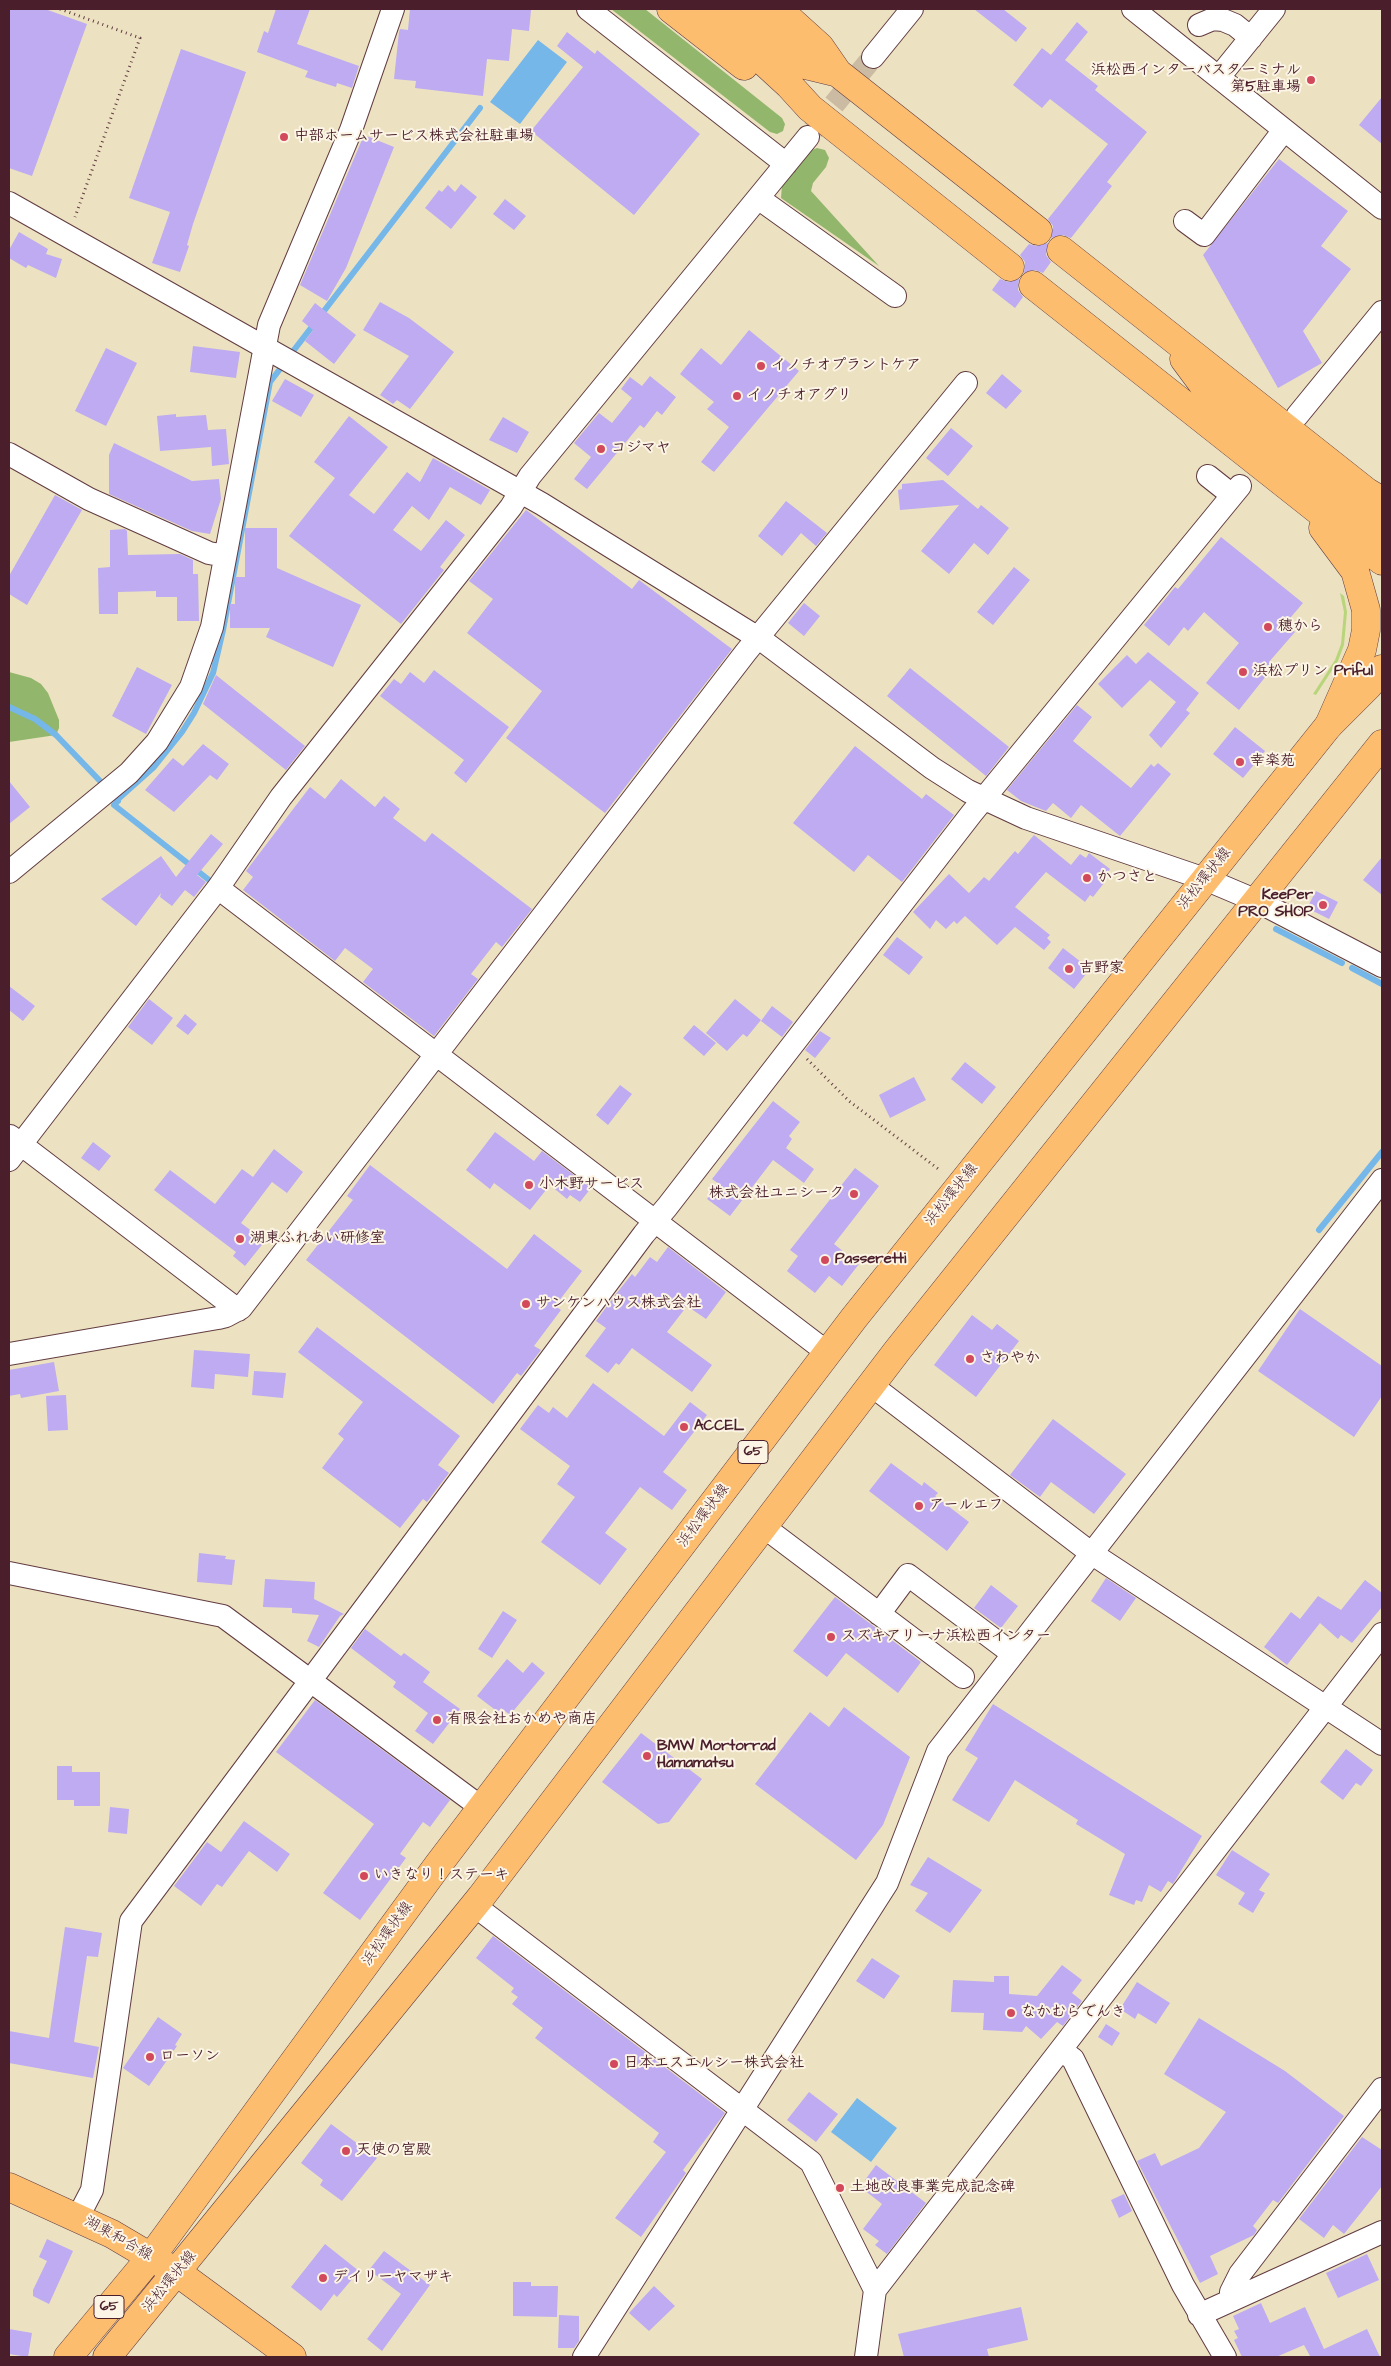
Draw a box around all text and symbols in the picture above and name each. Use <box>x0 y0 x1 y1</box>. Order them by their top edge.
place label: 浜松西インターバスターミナル 第5駐車場 <box>1091 62 1301 97</box>
marker: 浜松西インターバスターミナル 第5駐車場 <box>1305 74 1317 86</box>
place label: 中部ホームサービス株式会社駐車場 <box>294 128 534 146</box>
marker: 中部ホームサービス株式会社駐車場 <box>278 131 290 143</box>
place label: イノチオプラントケア <box>771 357 921 375</box>
marker: イノチオプラントケア <box>755 360 767 372</box>
place label: イノチオアグリ <box>747 387 852 405</box>
marker: イノチオアグリ <box>731 390 743 402</box>
place label: コジマヤ <box>611 440 671 458</box>
marker: コジマヤ <box>595 443 607 455</box>
place label: 穂から <box>1278 618 1323 636</box>
marker: 穂から <box>1262 621 1274 633</box>
place label: 浜松プリン Priful <box>1253 663 1373 681</box>
marker: 浜松プリン Priful <box>1237 666 1249 678</box>
place label: 幸楽苑 <box>1250 753 1295 771</box>
marker: 幸楽苑 <box>1234 756 1246 768</box>
street label: 浜松環状線 <box>1174 844 1236 914</box>
place label: かつさと <box>1097 869 1157 887</box>
marker: かつさと <box>1081 872 1093 884</box>
place label: KeePer PRO SHOP <box>1238 887 1313 922</box>
marker: KeePer PRO SHOP <box>1317 899 1329 911</box>
place label: 吉野家 <box>1079 960 1124 978</box>
marker: 吉野家 <box>1063 963 1075 975</box>
street label: 浜松環状線 <box>921 1160 983 1230</box>
place label: 小木野サービス <box>539 1176 644 1194</box>
marker: 小木野サービス <box>523 1179 535 1191</box>
place label: 株式会社ユニシーク <box>709 1185 844 1203</box>
marker: 株式会社ユニシーク <box>848 1188 860 1200</box>
place label: 湖東ふれあい研修室 <box>250 1230 385 1248</box>
marker: 湖東ふれあい研修室 <box>234 1233 246 1245</box>
place label: Passeretti <box>835 1251 906 1269</box>
marker: Passeretti <box>819 1254 831 1266</box>
place label: サンケンハウス株式会社 <box>536 1295 701 1313</box>
marker: サンケンハウス株式会社 <box>520 1298 532 1310</box>
place label: さわやか <box>980 1350 1040 1368</box>
marker: さわやか <box>964 1353 976 1365</box>
place label: ACCEL <box>694 1418 744 1436</box>
marker: ACCEL <box>678 1421 690 1433</box>
road number: 65 <box>738 1440 768 1464</box>
street label: 浜松環状線 <box>674 1481 734 1551</box>
place label: アールエフ <box>929 1497 1003 1515</box>
marker: アールエフ <box>913 1500 925 1512</box>
place label: スズキアリーナ浜松西インター <box>841 1628 1051 1646</box>
marker: スズキアリーナ浜松西インター <box>825 1631 837 1643</box>
place label: 有限会社おかめや商店 <box>447 1711 597 1729</box>
marker: 有限会社おかめや商店 <box>431 1714 443 1726</box>
place label: BMW Mortorrad Hamamatsu <box>657 1738 776 1773</box>
marker: BMW Mortorrad Hamamatsu <box>641 1750 653 1762</box>
place label: いきなり！ステーキ <box>374 1867 509 1885</box>
marker: いきなり！ステーキ <box>358 1870 370 1882</box>
street label: 浜松環状線 <box>359 1898 417 1970</box>
place label: なかむらでんき <box>1021 2004 1126 2022</box>
marker: なかむらでんき <box>1005 2007 1017 2019</box>
place label: ローソン <box>160 2048 220 2066</box>
marker: ローソン <box>144 2051 156 2063</box>
place label: 日本エスエルシー株式会社 <box>624 2055 804 2073</box>
marker: 日本エスエルシー株式会社 <box>608 2058 620 2070</box>
place label: 天使の宮殿 <box>356 2142 431 2160</box>
marker: 天使の宮殿 <box>340 2145 352 2157</box>
place label: 土地改良事業完成記念碑 <box>850 2179 1015 2197</box>
marker: 土地改良事業完成記念碑 <box>834 2182 846 2194</box>
street label: 湖東和合線 <box>81 2213 155 2265</box>
street label: 浜松環状線 <box>139 2247 201 2317</box>
place label: デイリーヤマザキ <box>333 2269 453 2287</box>
marker: デイリーヤマザキ <box>317 2272 329 2284</box>
road number: 65 <box>94 2296 124 2318</box>

